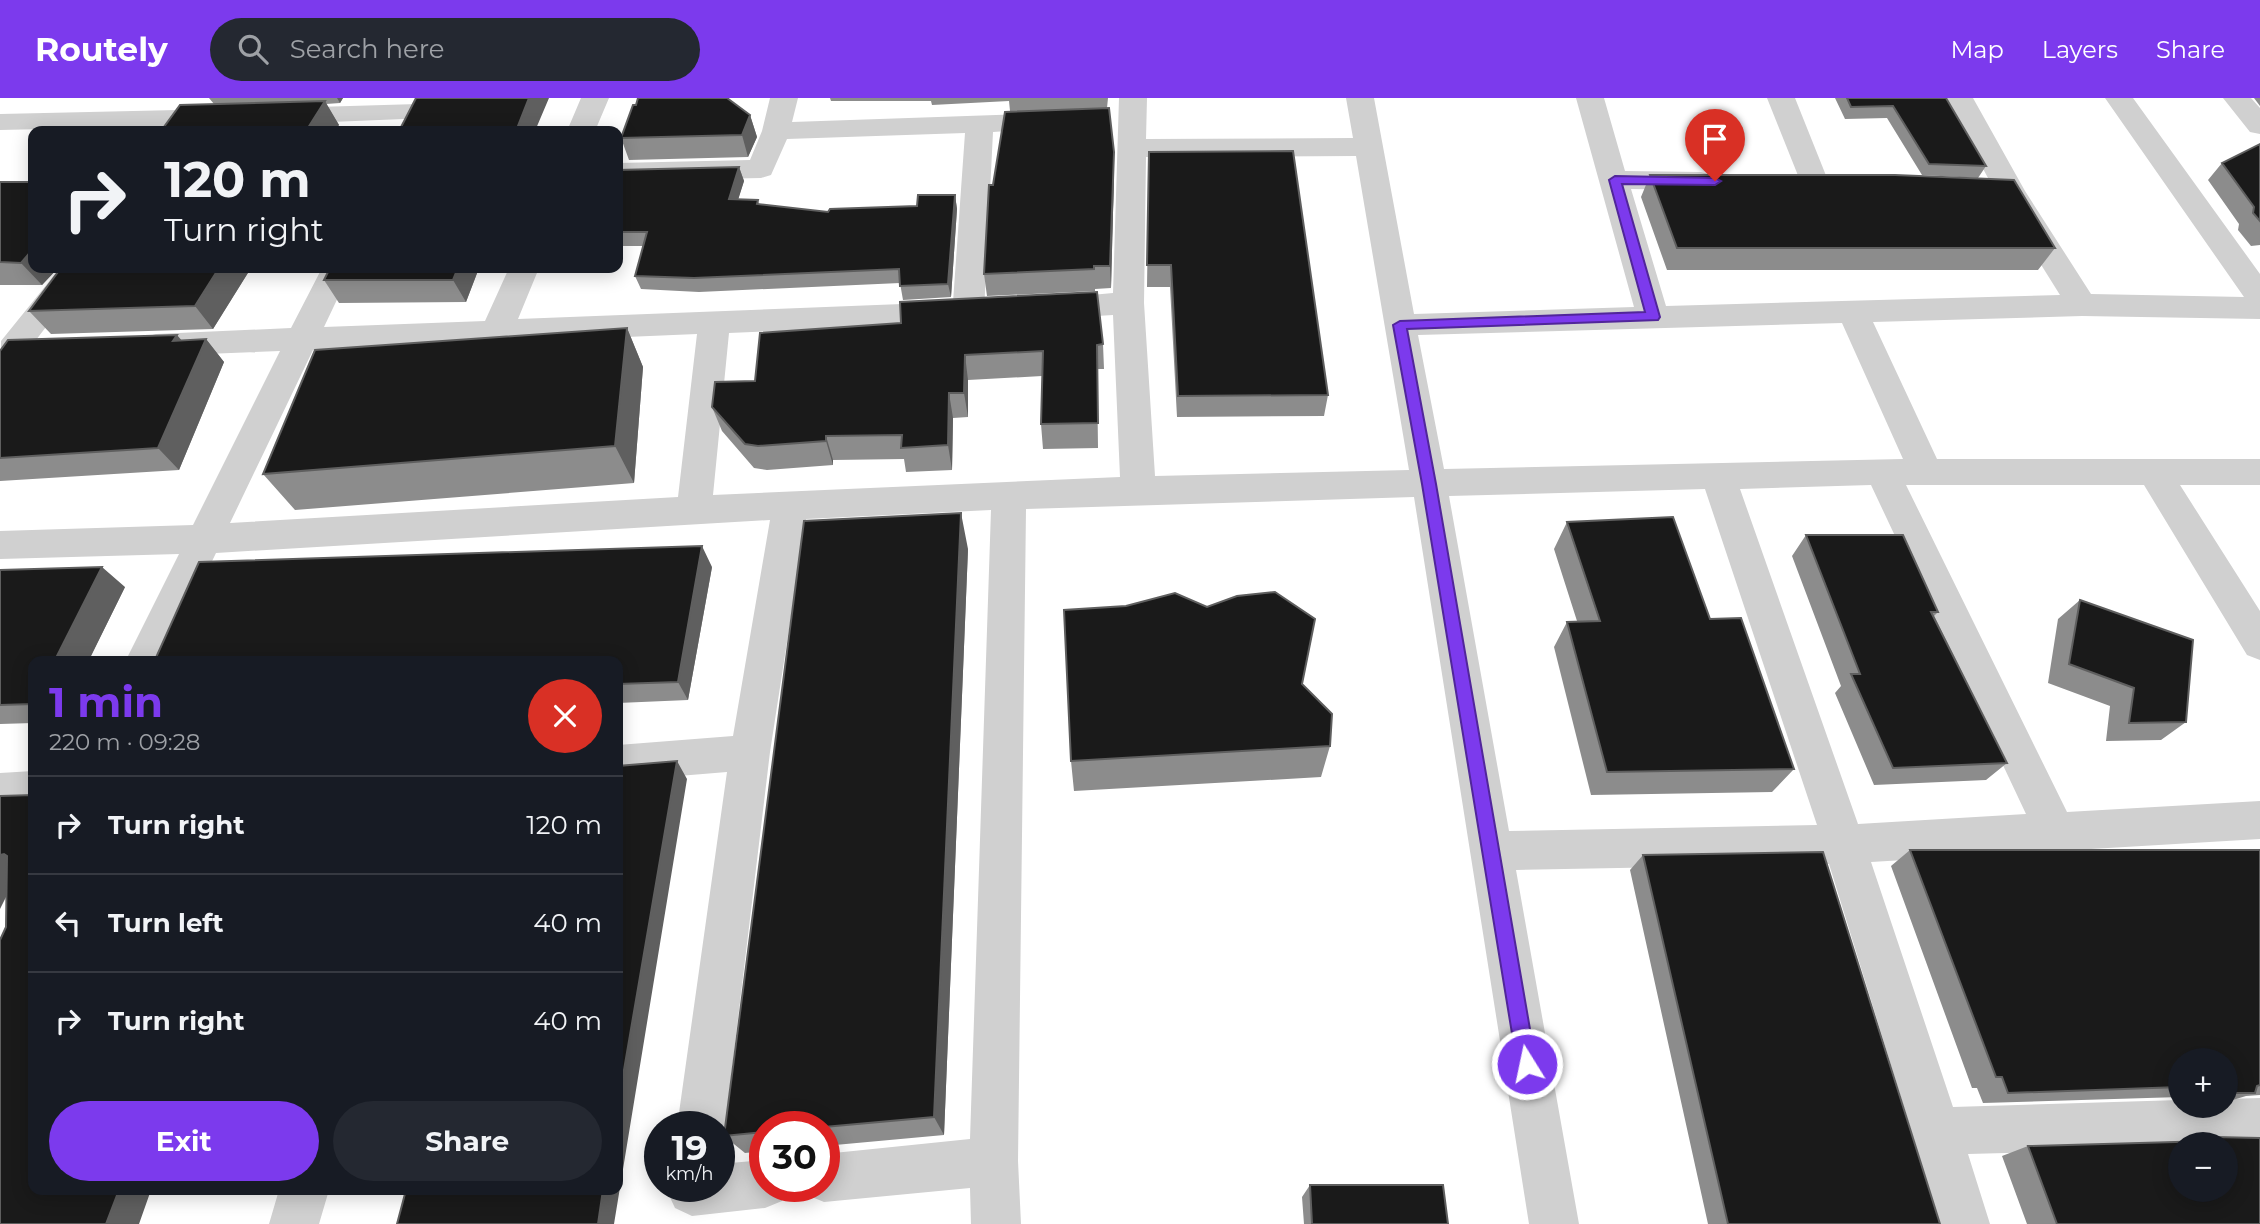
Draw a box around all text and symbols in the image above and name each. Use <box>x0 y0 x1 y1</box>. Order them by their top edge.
search box <box>210 18 700 81</box>
text: Routely <box>35 29 168 69</box>
icon: search <box>234 30 272 68</box>
text: Search here <box>290 33 445 65</box>
text: Map <box>1950 35 2004 64</box>
text: Layers <box>2042 35 2118 64</box>
text: Share <box>2156 35 2225 64</box>
pin <box>1685 109 1745 181</box>
icon: arrive <box>1696 120 1734 158</box>
text: 120 m <box>164 150 311 209</box>
icon: right <box>49 154 140 245</box>
text: Turn right <box>164 210 324 249</box>
text: 1 min <box>49 676 163 728</box>
button: close <box>528 679 602 753</box>
text: 220 m · 09:28 <box>49 728 200 756</box>
icon: right <box>49 806 87 844</box>
text: Turn right <box>108 809 244 841</box>
text: 120 m <box>526 809 602 841</box>
icon: left <box>49 904 87 942</box>
text: Turn left <box>108 907 224 939</box>
text: 40 m <box>533 907 602 939</box>
icon: right <box>49 1002 87 1040</box>
text: Turn right <box>108 1005 244 1037</box>
text: 40 m <box>533 1005 602 1037</box>
position arrow <box>1490 1027 1564 1101</box>
map controls <box>2168 1048 2238 1202</box>
button: + <box>2168 1048 2238 1118</box>
button: Exit <box>49 1101 319 1181</box>
button: Share <box>333 1101 602 1181</box>
speed limit sign: 30 <box>749 1111 840 1202</box>
text: 19 <box>671 1126 708 1169</box>
button: − <box>2168 1132 2238 1202</box>
text: km/h <box>665 1163 714 1185</box>

